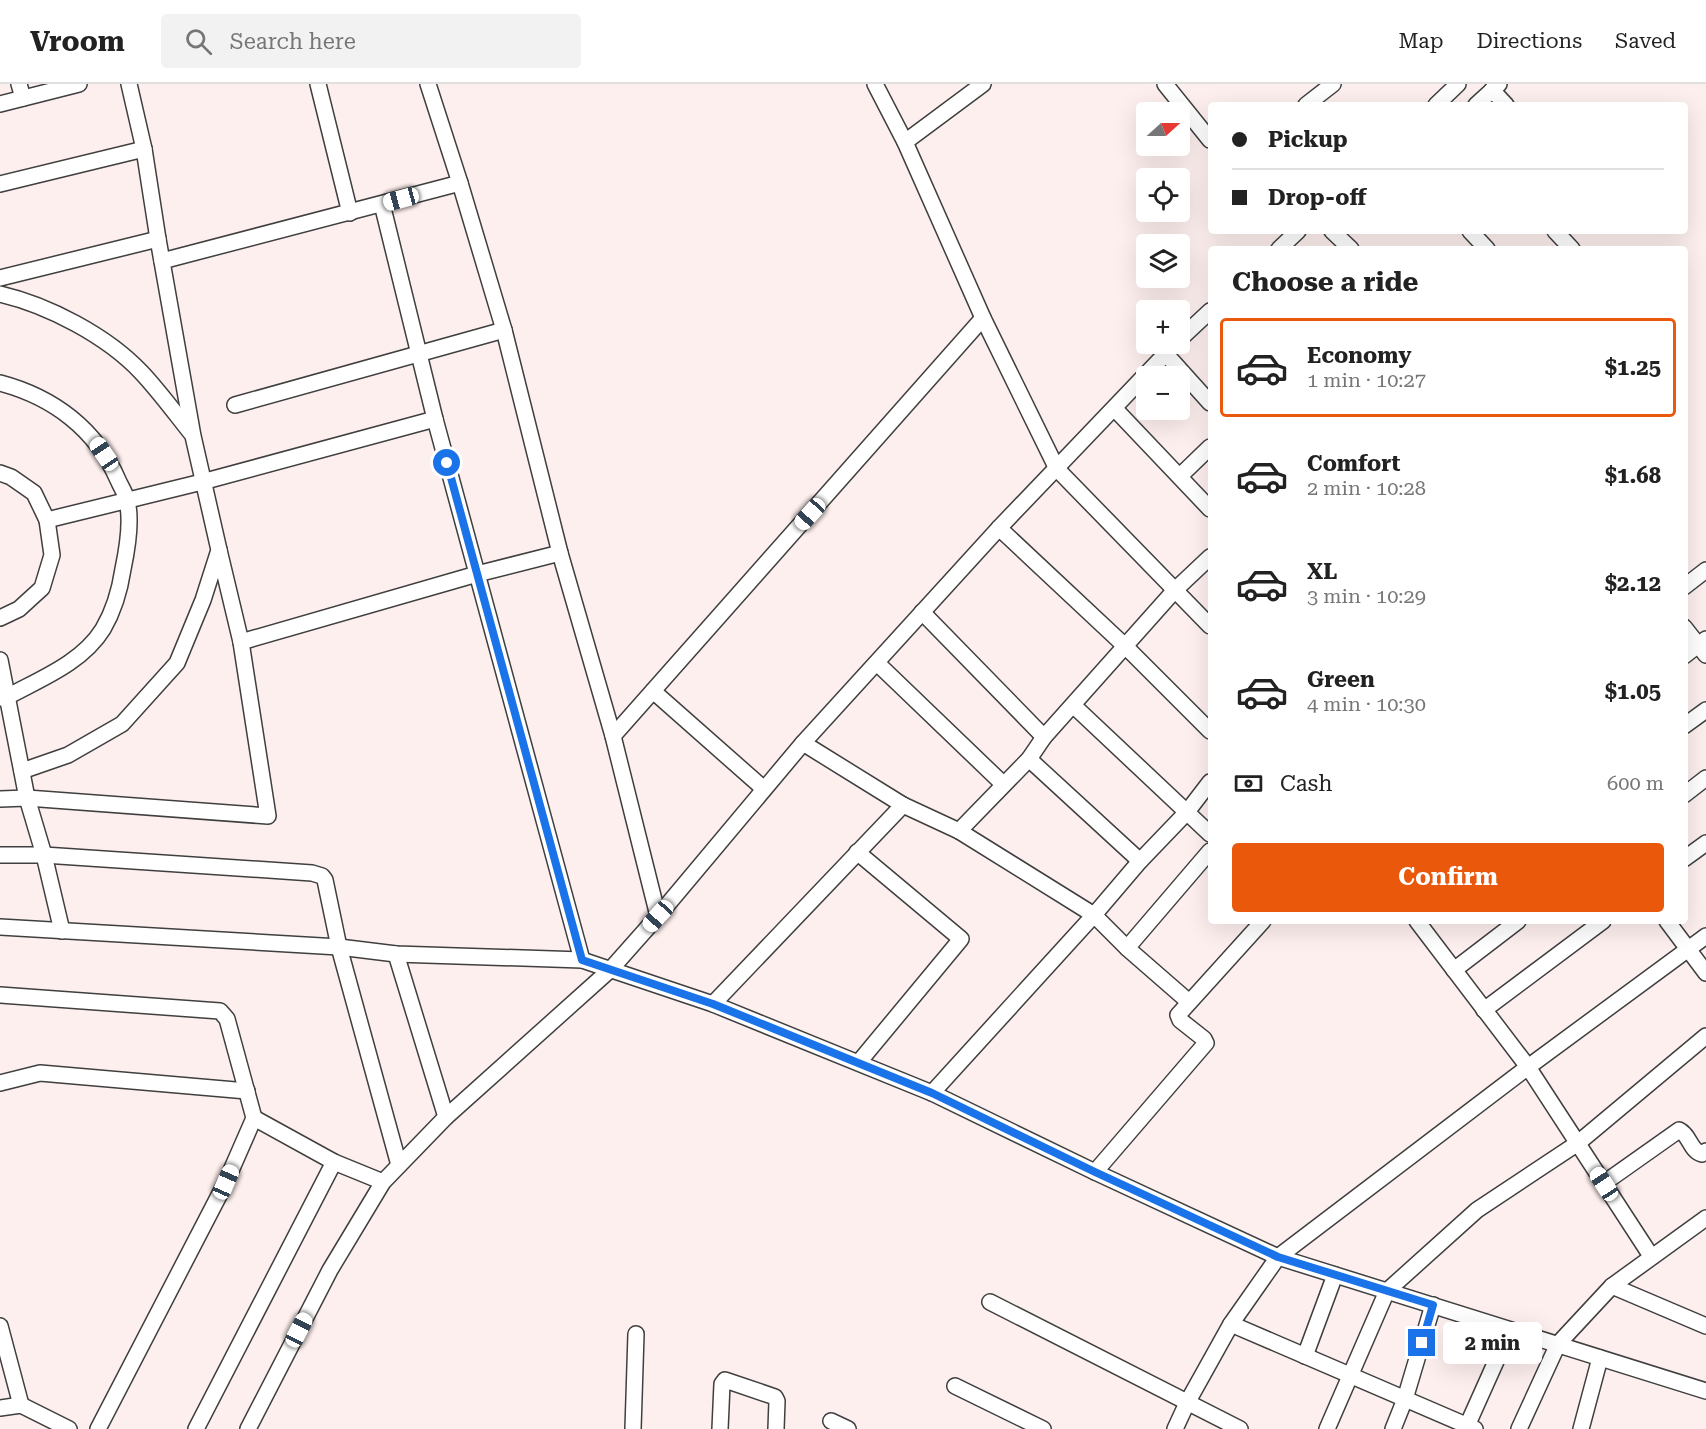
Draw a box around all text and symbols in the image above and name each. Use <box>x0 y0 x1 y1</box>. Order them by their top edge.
search box <box>161 14 581 68</box>
text: Vroom <box>30 25 125 58</box>
icon: search <box>182 25 215 58</box>
text: Search here <box>230 29 356 54</box>
text: Map <box>1399 29 1443 53</box>
text: Directions <box>1476 29 1582 53</box>
text: Saved <box>1615 29 1676 53</box>
north arrow <box>1136 102 1190 156</box>
map controls <box>1136 102 1190 420</box>
text: Pickup <box>1268 127 1348 152</box>
button: locate <box>1136 168 1190 222</box>
text: Drop-off <box>1268 185 1366 210</box>
car <box>381 186 421 212</box>
button: layers <box>1136 234 1190 288</box>
text: Choose a ride <box>1232 266 1418 298</box>
button: + <box>1136 300 1190 354</box>
icon: car <box>1235 341 1289 395</box>
text: Economy <box>1307 343 1411 368</box>
text: $1.25 <box>1605 355 1661 380</box>
button: − <box>1136 366 1190 420</box>
text: 1 min · 10:27 <box>1307 368 1426 392</box>
car <box>86 434 122 474</box>
route start <box>433 449 460 476</box>
icon: car <box>1235 449 1289 503</box>
text: Comfort <box>1307 451 1400 476</box>
text: $1.68 <box>1605 463 1661 488</box>
text: 2 min · 10:28 <box>1307 476 1426 500</box>
car <box>791 495 829 533</box>
icon: car <box>1235 557 1289 611</box>
text: XL <box>1307 559 1337 584</box>
text: $2.12 <box>1605 571 1661 596</box>
text: 3 min · 10:29 <box>1307 584 1426 608</box>
icon: car <box>1235 665 1289 719</box>
text: Green <box>1307 667 1375 692</box>
text: $1.05 <box>1605 679 1661 704</box>
text: 4 min · 10:30 <box>1307 692 1426 716</box>
icon: cash <box>1232 767 1265 800</box>
text: Cash <box>1280 771 1332 796</box>
text: 600 m <box>1607 771 1664 795</box>
button: Confirm <box>1232 843 1664 912</box>
car <box>639 897 677 935</box>
car <box>210 1162 242 1202</box>
car <box>1587 1164 1621 1204</box>
car <box>283 1310 315 1350</box>
callout: 2 min <box>1443 1322 1542 1364</box>
route end <box>1408 1329 1435 1356</box>
text: 2 min <box>1465 1331 1520 1355</box>

